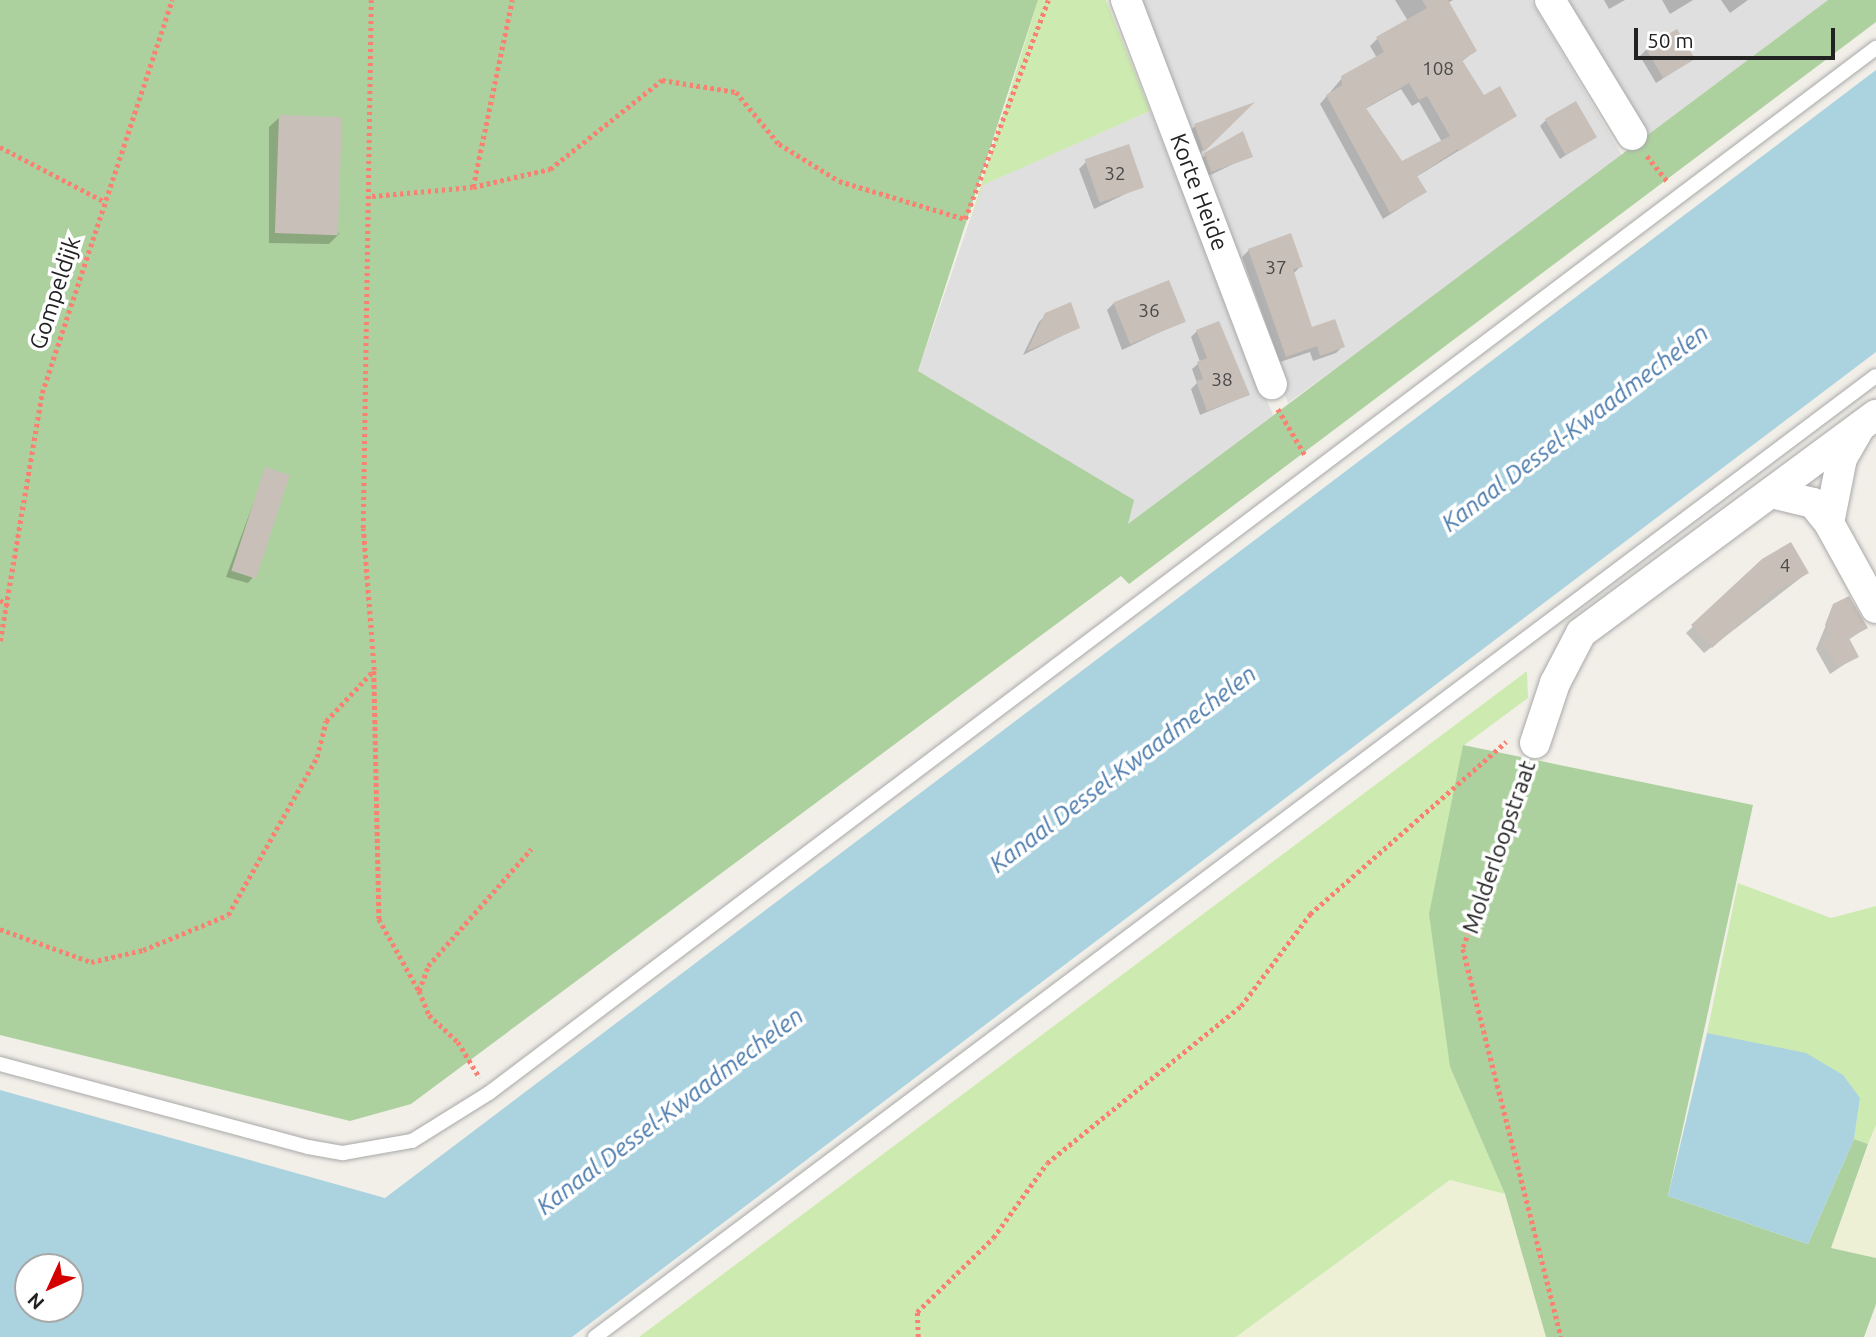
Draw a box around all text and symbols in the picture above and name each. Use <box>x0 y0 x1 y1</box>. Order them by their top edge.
scale bar <box>1638 14 1839 58</box>
text: 50 m <box>1647 28 1694 52</box>
house number: 108 <box>1422 58 1454 80</box>
street label: Korte Heide <box>1164 129 1234 255</box>
house number: 32 <box>1104 163 1126 185</box>
street label: Gompeldijk <box>24 233 86 353</box>
house number: 37 <box>1265 257 1287 279</box>
house number: 36 <box>1138 300 1160 322</box>
water label: Kanaal Dessel-Kwaadmechelen <box>1436 318 1714 538</box>
house number: 38 <box>1211 369 1233 391</box>
house number: 4 <box>1780 555 1790 577</box>
water label: Kanaal Dessel-Kwaadmechelen <box>984 659 1262 879</box>
street label: Molderloopstraat <box>1456 757 1542 937</box>
water label: Kanaal Dessel-Kwaadmechelen <box>531 1001 809 1221</box>
north arrow <box>14 1253 84 1323</box>
text: N <box>23 1289 48 1314</box>

